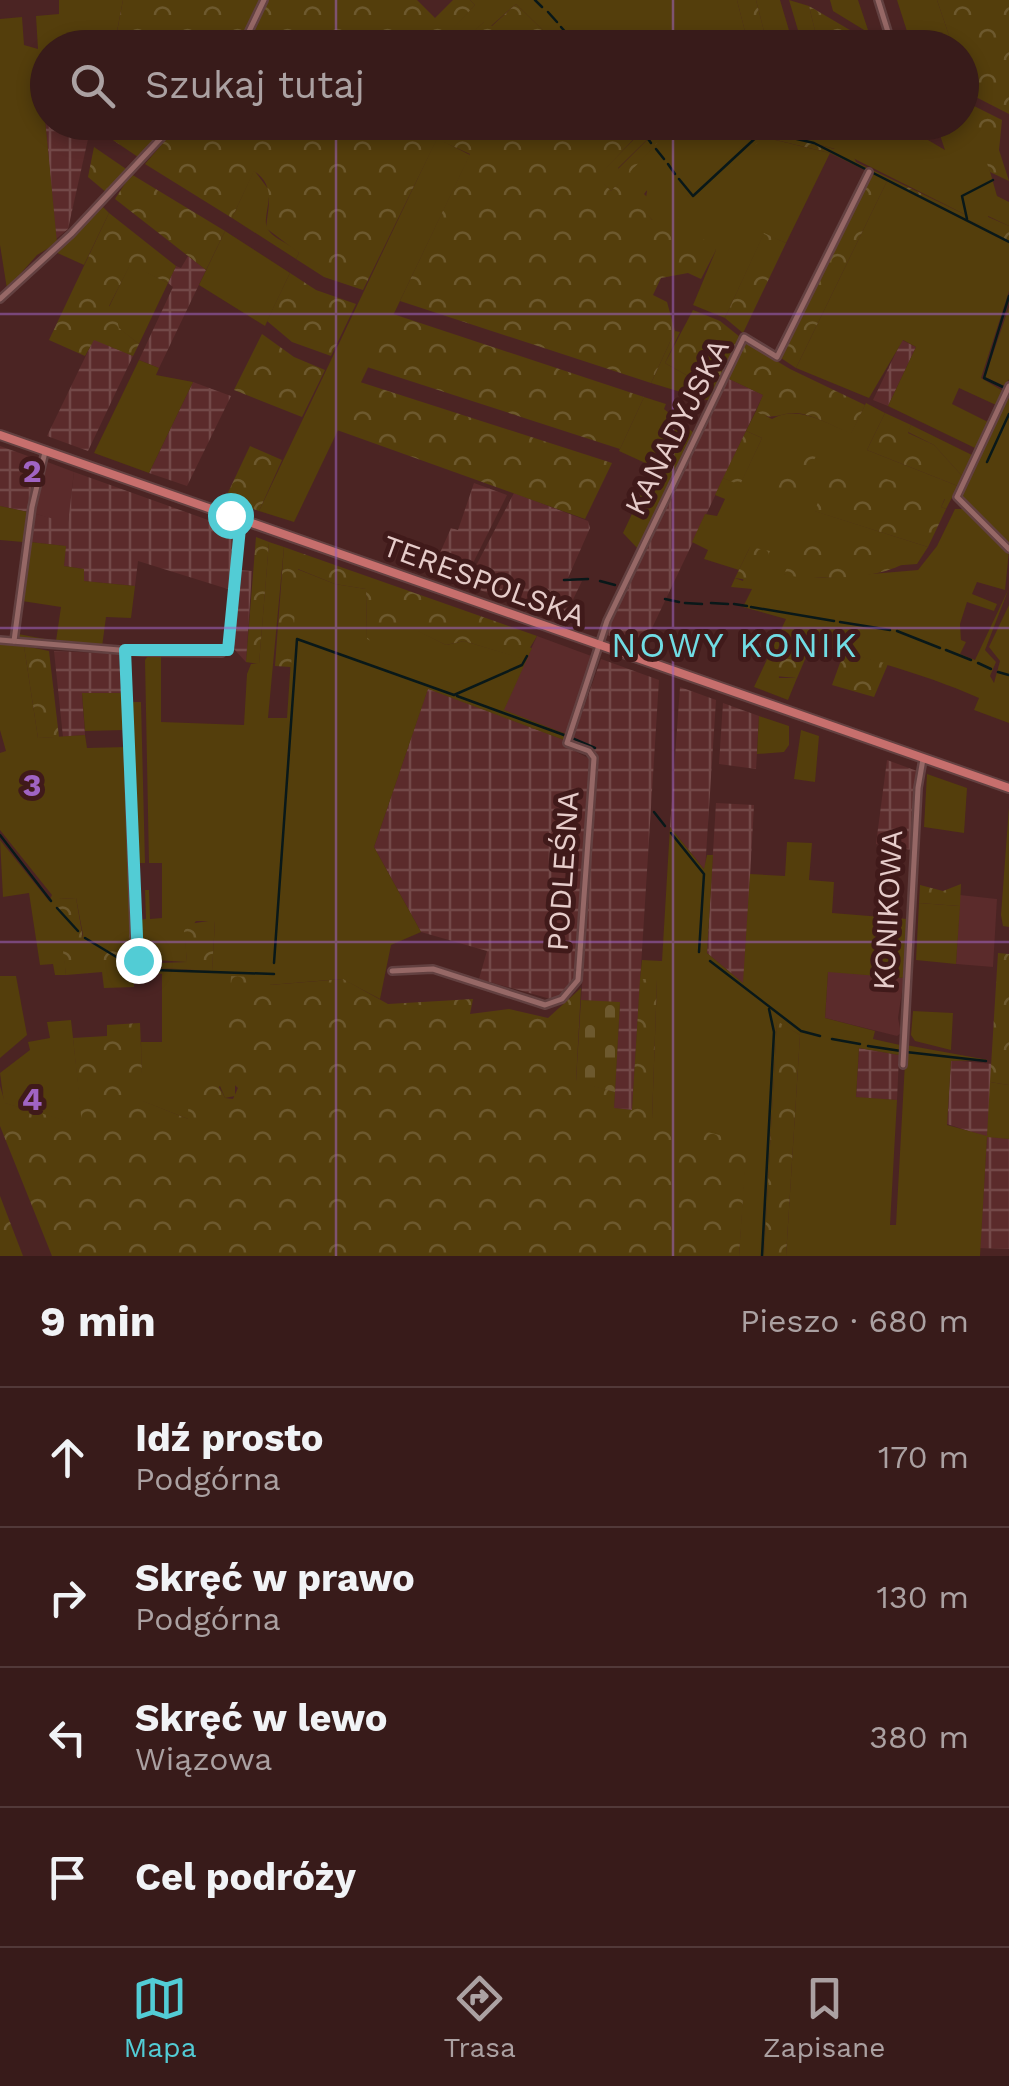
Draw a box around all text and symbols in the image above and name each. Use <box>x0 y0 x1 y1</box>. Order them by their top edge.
search box <box>30 30 979 140</box>
icon: search <box>65 58 120 113</box>
text: Szukaj tutaj <box>145 63 365 107</box>
street label: KANADYJSKA <box>617 333 736 521</box>
text: 2 <box>22 452 42 490</box>
route start <box>208 493 254 539</box>
street label: TERESPOLSKA <box>378 528 590 633</box>
district label: NOWY KONIK <box>611 624 859 666</box>
text: 3 <box>23 766 41 804</box>
street label: PODLEŚNA <box>539 789 586 952</box>
street label: KONIKOWA <box>866 829 909 991</box>
route end <box>116 938 162 984</box>
text: 4 <box>22 1080 42 1118</box>
text: 9 min <box>40 1297 156 1346</box>
text: Pieszo · 680 m <box>740 1302 969 1340</box>
text: Idź prosto <box>135 1416 324 1460</box>
icon: ahead <box>40 1430 95 1485</box>
text: 170 m <box>878 1438 969 1476</box>
text: Podgórna <box>135 1460 281 1498</box>
text: Skręć w prawo <box>135 1556 415 1600</box>
icon: right <box>40 1570 95 1625</box>
text: 130 m <box>877 1578 969 1616</box>
text: Podgórna <box>135 1600 281 1638</box>
text: Skręć w lewo <box>135 1696 388 1740</box>
icon: left <box>40 1710 95 1765</box>
text: 380 m <box>869 1718 969 1756</box>
text: Wiązowa <box>135 1740 272 1778</box>
icon: arrive <box>40 1850 95 1905</box>
text: Cel podróży <box>135 1855 356 1899</box>
tab: Mapa <box>123 1971 196 2064</box>
tab: Trasa <box>443 1971 516 2064</box>
tab: Zapisane <box>763 1971 885 2064</box>

